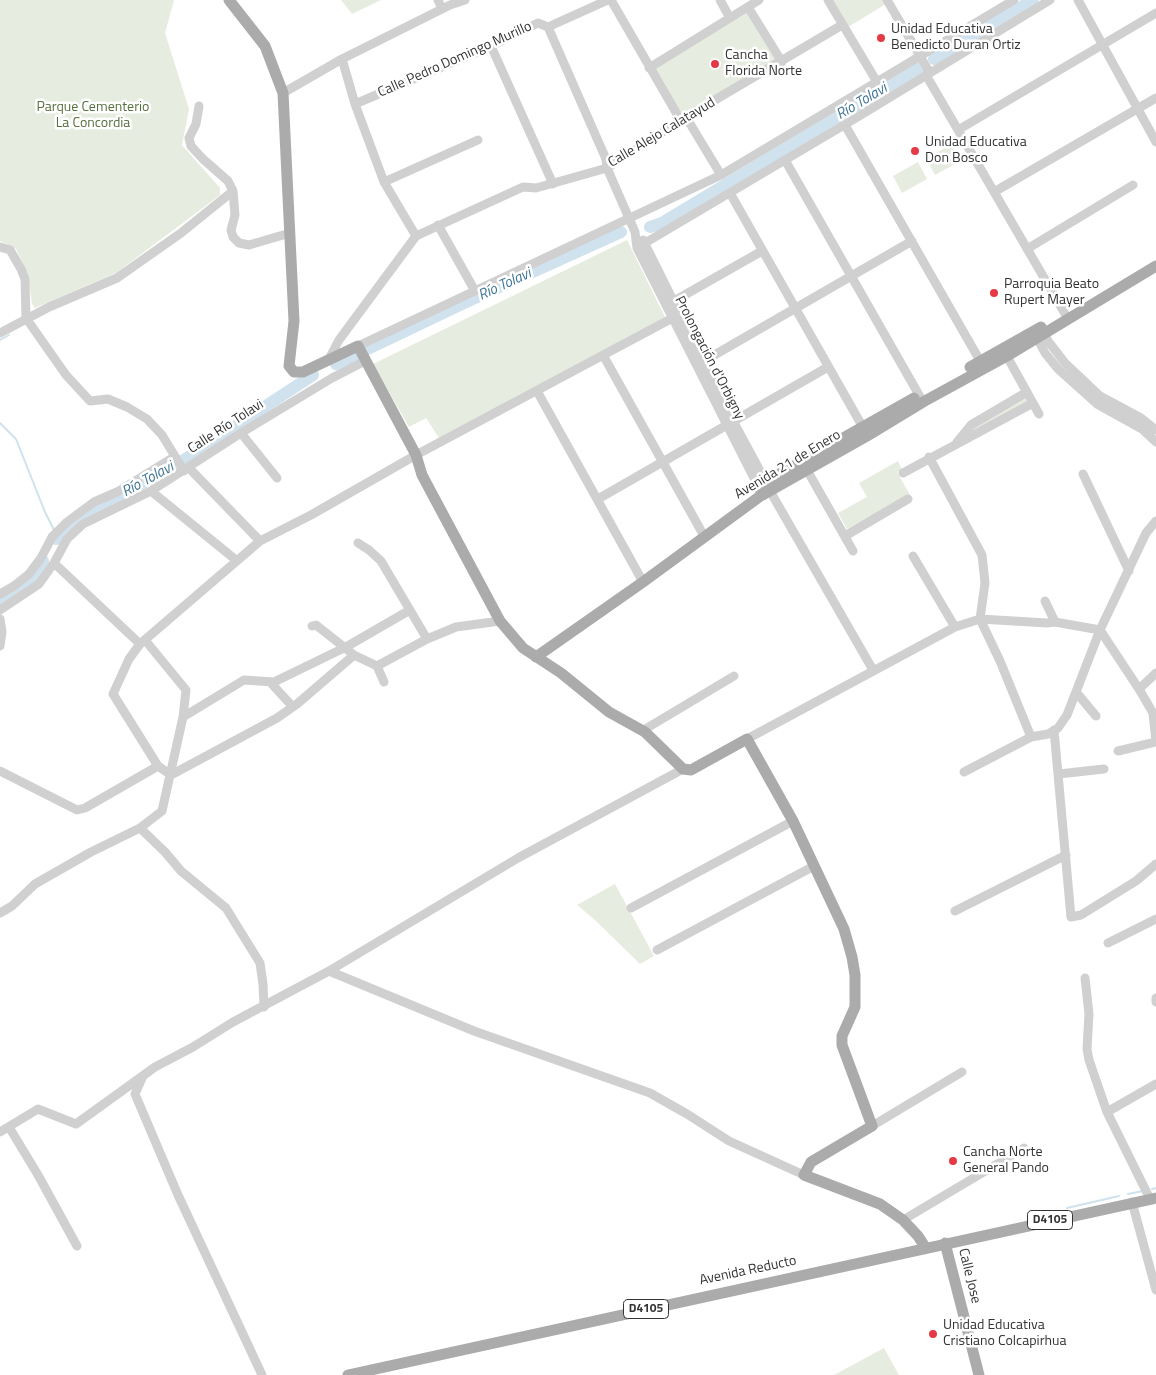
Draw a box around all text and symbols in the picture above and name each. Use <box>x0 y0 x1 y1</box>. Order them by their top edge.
street label: Calle Pedro Domingo Murillo <box>376 18 534 102</box>
place label: Unidad Educativa Benedicto Duran Ortiz <box>891 22 1021 54</box>
marker: Unidad Educativa Benedicto Duran Ortiz <box>875 32 887 44</box>
place label: Cancha Florida Norte <box>725 48 802 80</box>
marker: Cancha Florida Norte <box>709 58 721 70</box>
water label: Río Tolavi <box>833 80 891 124</box>
street label: Calle Alejo Calatayud <box>605 94 719 172</box>
park label: Parque Cementerio La Concordia <box>37 100 149 132</box>
place label: Unidad Educativa Don Bosco <box>925 135 1027 168</box>
marker: Unidad Educativa Don Bosco <box>909 145 921 157</box>
water label: Río Tolavi <box>476 265 534 305</box>
place label: Parroquia Beato Rupert Mayer <box>1004 277 1099 310</box>
marker: Parroquia Beato Rupert Mayer <box>988 287 1000 299</box>
street label: Prolongación d'Orbigny <box>671 294 747 422</box>
street label: Calle Río Tolavi <box>185 396 267 458</box>
street label: Avenida 21 de Enero <box>732 427 844 503</box>
water label: Río Tolavi <box>119 459 177 501</box>
place label: Cancha Norte General Pando <box>963 1145 1049 1178</box>
marker: Cancha Norte General Pando <box>947 1155 959 1167</box>
road number: D4105 <box>1028 1210 1072 1230</box>
street label: Calle Jose <box>954 1247 984 1305</box>
street label: Avenida Reducto <box>698 1253 798 1289</box>
road number: D4105 <box>624 1300 668 1318</box>
place label: Unidad Educativa Cristiano Colcapirhua <box>943 1318 1066 1350</box>
marker: Unidad Educativa Cristiano Colcapirhua <box>927 1328 939 1340</box>

